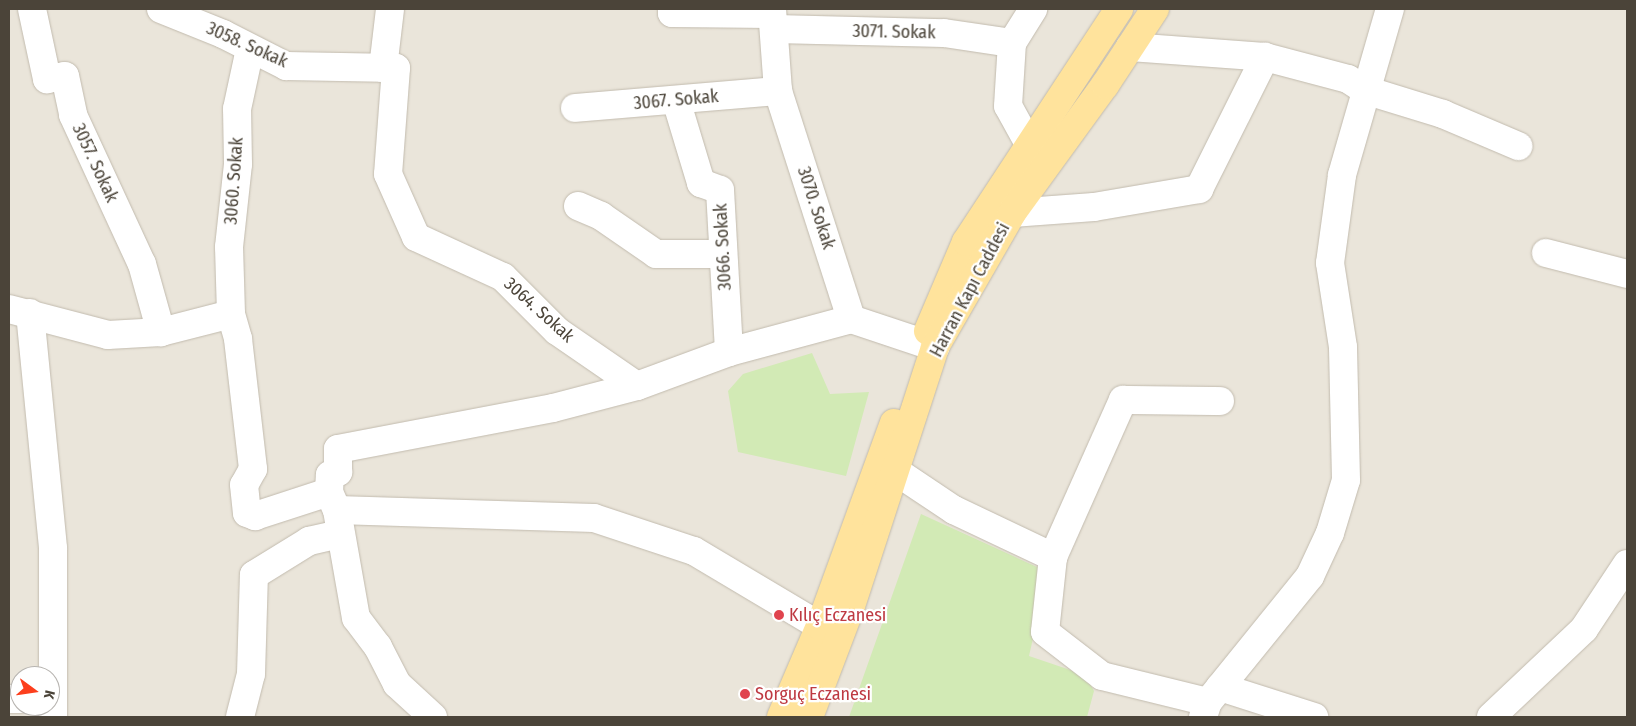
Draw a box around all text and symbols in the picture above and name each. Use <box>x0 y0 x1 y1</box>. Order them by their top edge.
street label: 3058. Sokak <box>203 18 291 72</box>
street label: 3071. Sokak <box>852 20 936 44</box>
street label: 3067. Sokak <box>633 86 719 114</box>
street label: 3057. Sokak <box>67 120 123 206</box>
street label: 3060. Sokak <box>220 137 248 225</box>
street label: 3070. Sokak <box>793 164 839 252</box>
street label: 3066. Sokak <box>710 203 736 291</box>
street label: Harran Kapı Caddesi <box>925 219 1015 361</box>
street label: 3064. Sokak <box>499 273 579 347</box>
place label: Kılıç Eczanesi <box>789 604 886 626</box>
marker: Kılıç Eczanesi <box>773 609 785 621</box>
north arrow <box>10 666 60 716</box>
place label: Sorguç Eczanesi <box>755 683 871 705</box>
text: K <box>40 688 58 701</box>
marker: Sorguç Eczanesi <box>739 688 751 700</box>

